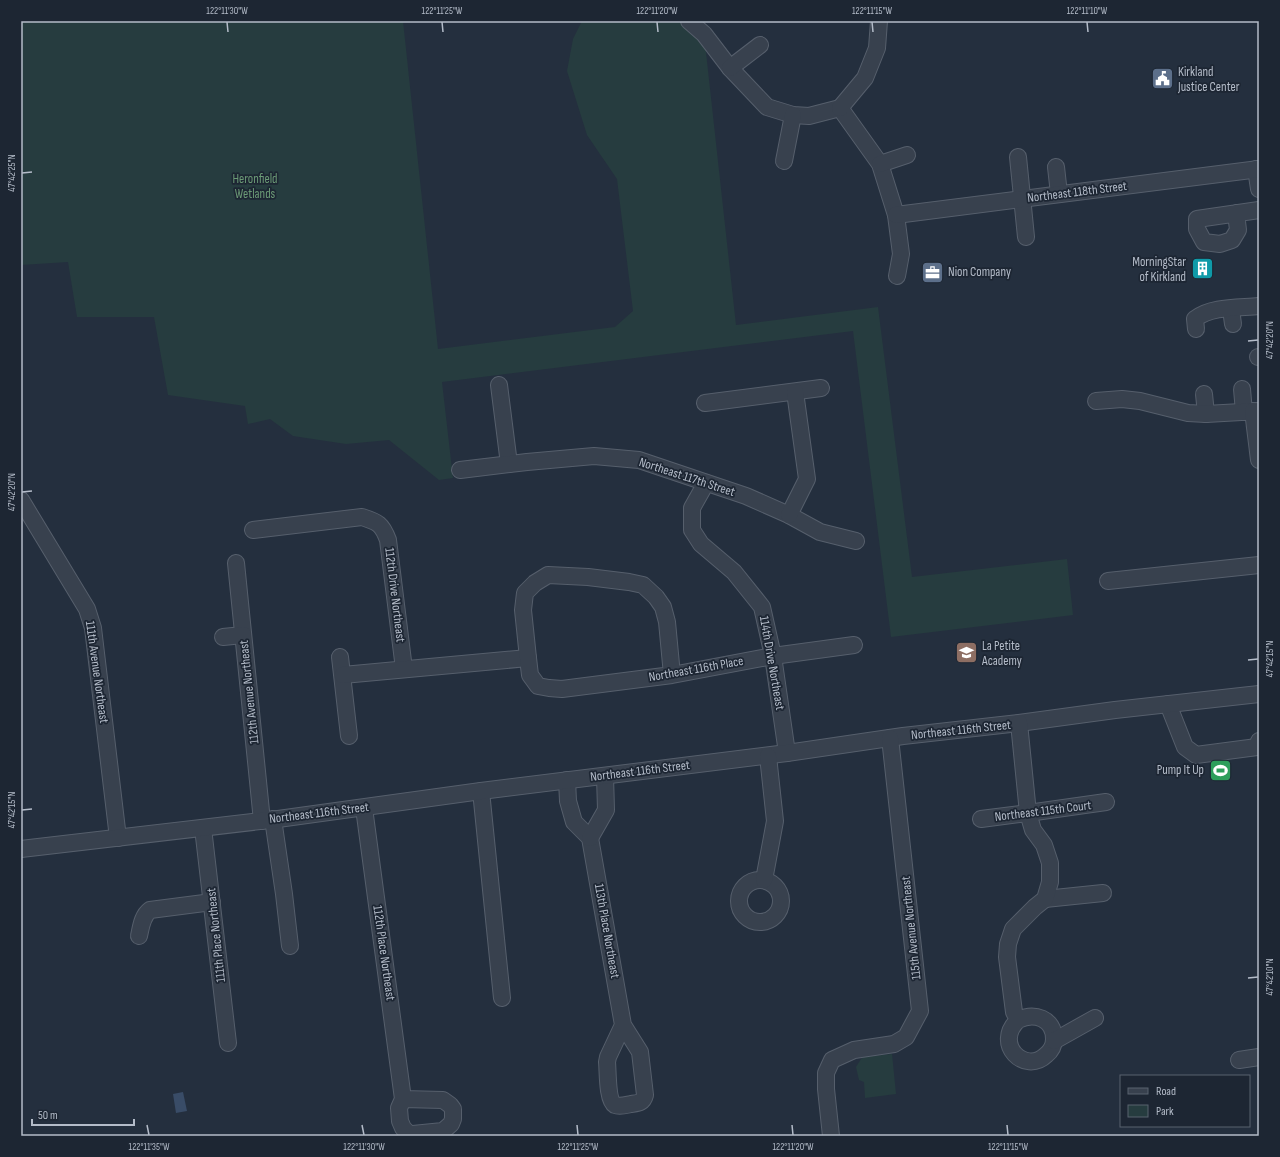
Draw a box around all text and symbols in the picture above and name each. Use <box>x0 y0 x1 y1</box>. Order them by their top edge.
text: 122°11'30"W <box>206 5 248 17</box>
text: 122°11'25"W <box>422 5 463 17</box>
text: 122°11'20"W <box>636 5 678 17</box>
text: 122°11'15"W <box>852 5 893 17</box>
text: 122°11'10"W <box>1067 5 1108 17</box>
place label: Kirkland Justice Center <box>1177 64 1240 95</box>
public building icon: Kirkland Justice Center <box>1149 66 1175 92</box>
text: 47°42'25"N <box>6 154 18 192</box>
park label: Heronfield Wetlands <box>232 171 278 202</box>
street label: Northeast 118th Street <box>1026 178 1128 206</box>
place label: MorningStar of Kirkland <box>1132 254 1186 285</box>
building icon: MorningStar of Kirkland <box>1189 256 1215 282</box>
office icon: Nion Company <box>919 259 945 285</box>
place label: Nion Company <box>948 264 1011 280</box>
text: 47°42'20"N <box>1264 321 1276 359</box>
street label: Northeast 117th Street <box>637 454 737 500</box>
text: 47°42'20"N <box>6 473 18 511</box>
street label: 112th Drive Northeast <box>381 547 409 643</box>
street label: 114th Drive Northeast <box>756 615 788 711</box>
street label: 111th Avenue Northeast <box>82 620 112 724</box>
place label: La Petite Academy <box>981 638 1022 669</box>
street label: 112th Avenue Northeast <box>236 639 262 745</box>
school or university icon: La Petite Academy <box>953 640 979 666</box>
text: 47°42'15"N <box>1264 641 1276 677</box>
street label: Northeast 116th Place <box>647 653 745 685</box>
street label: Northeast 116th Street <box>910 717 1012 743</box>
street label: Northeast 116th Street <box>589 757 691 785</box>
sports icon: Pump It Up <box>1207 757 1233 783</box>
place label: Pump It Up <box>1157 762 1204 778</box>
text: 47°42'15"N <box>6 792 18 828</box>
street label: Northeast 115th Court <box>994 797 1092 825</box>
street label: Northeast 116th Street <box>268 799 370 827</box>
street label: 115th Avenue Northeast <box>898 875 924 981</box>
street label: 113th Place Northeast <box>591 882 623 980</box>
street label: 111th Place Northeast <box>203 887 229 983</box>
street label: 112th Place Northeast <box>369 904 399 1002</box>
text: 47°42'10"N <box>1264 958 1276 996</box>
legend <box>1120 1075 1250 1127</box>
text: Road <box>1156 1084 1176 1099</box>
scale bar <box>32 1101 134 1127</box>
text: Park <box>1156 1104 1174 1119</box>
text: 50 m <box>38 1108 58 1123</box>
text: 122°11'35"W <box>129 1141 170 1153</box>
text: 122°11'30"W <box>343 1141 385 1153</box>
text: 122°11'25"W <box>558 1141 599 1153</box>
text: 122°11'20"W <box>772 1141 814 1153</box>
text: 122°11'15"W <box>988 1141 1029 1153</box>

